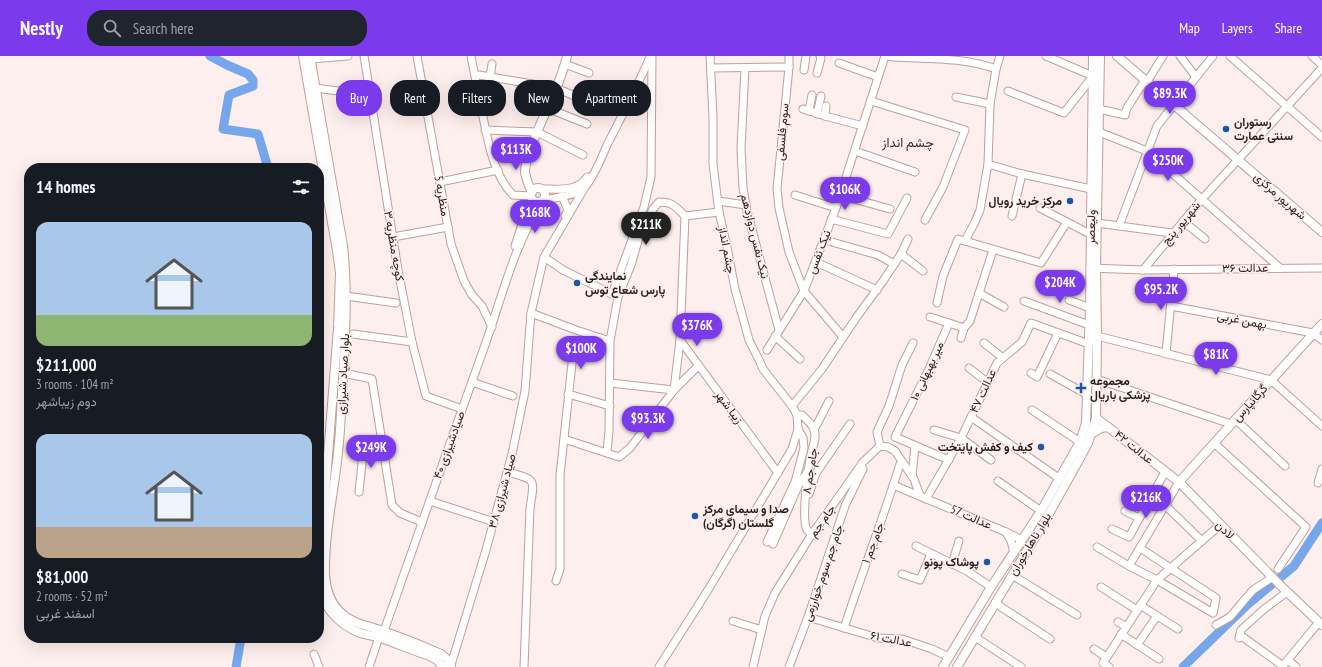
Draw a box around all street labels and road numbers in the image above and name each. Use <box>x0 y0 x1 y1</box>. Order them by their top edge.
street label: سوم فلسفی <box>772 103 792 161</box>
street label: شهریور مرکزی <box>1250 169 1310 223</box>
street label: منظریه 5 <box>431 174 453 218</box>
street label: نیک نفس دوازدهم <box>737 192 773 280</box>
street label: شهریور پنج <box>1158 198 1205 249</box>
street label: ولیعصر <box>1083 209 1099 246</box>
street label: کوچه منظریه ۳ <box>380 210 408 282</box>
street label: چشم انداز <box>714 224 739 275</box>
street label: نیک نفس <box>803 228 835 276</box>
street label: عدالت ۳۶ <box>1222 260 1268 275</box>
street label: بهمن غربی <box>1216 307 1268 333</box>
street label: بلوار صیاد شیرازی <box>333 333 353 415</box>
street label: ۱۰ میر بهبهانی <box>906 339 948 403</box>
street label: عدالت ۴۷ <box>966 367 999 415</box>
street label: گرگانپارس <box>1229 381 1271 425</box>
street label: زیبا شهر <box>711 386 747 427</box>
street label: ۴۰ صیادشیرازی <box>429 409 469 481</box>
street label: عدالت ۴۲ <box>1112 426 1157 467</box>
street label: ۸ جام جم <box>798 447 822 495</box>
street label: صیاد شیرازی ۳۸ <box>484 452 520 530</box>
street label: جام جم <box>805 501 839 541</box>
street label: عدالت 57 <box>948 501 994 532</box>
street label: بلوار ناهارخوران <box>1005 509 1055 579</box>
street label: لادن <box>1213 517 1238 542</box>
street label: ۱ جام جم <box>858 520 888 566</box>
street label: جام جم سوم خوارزمی <box>799 523 847 623</box>
street label: عدالت ۶۱ <box>869 627 913 650</box>

